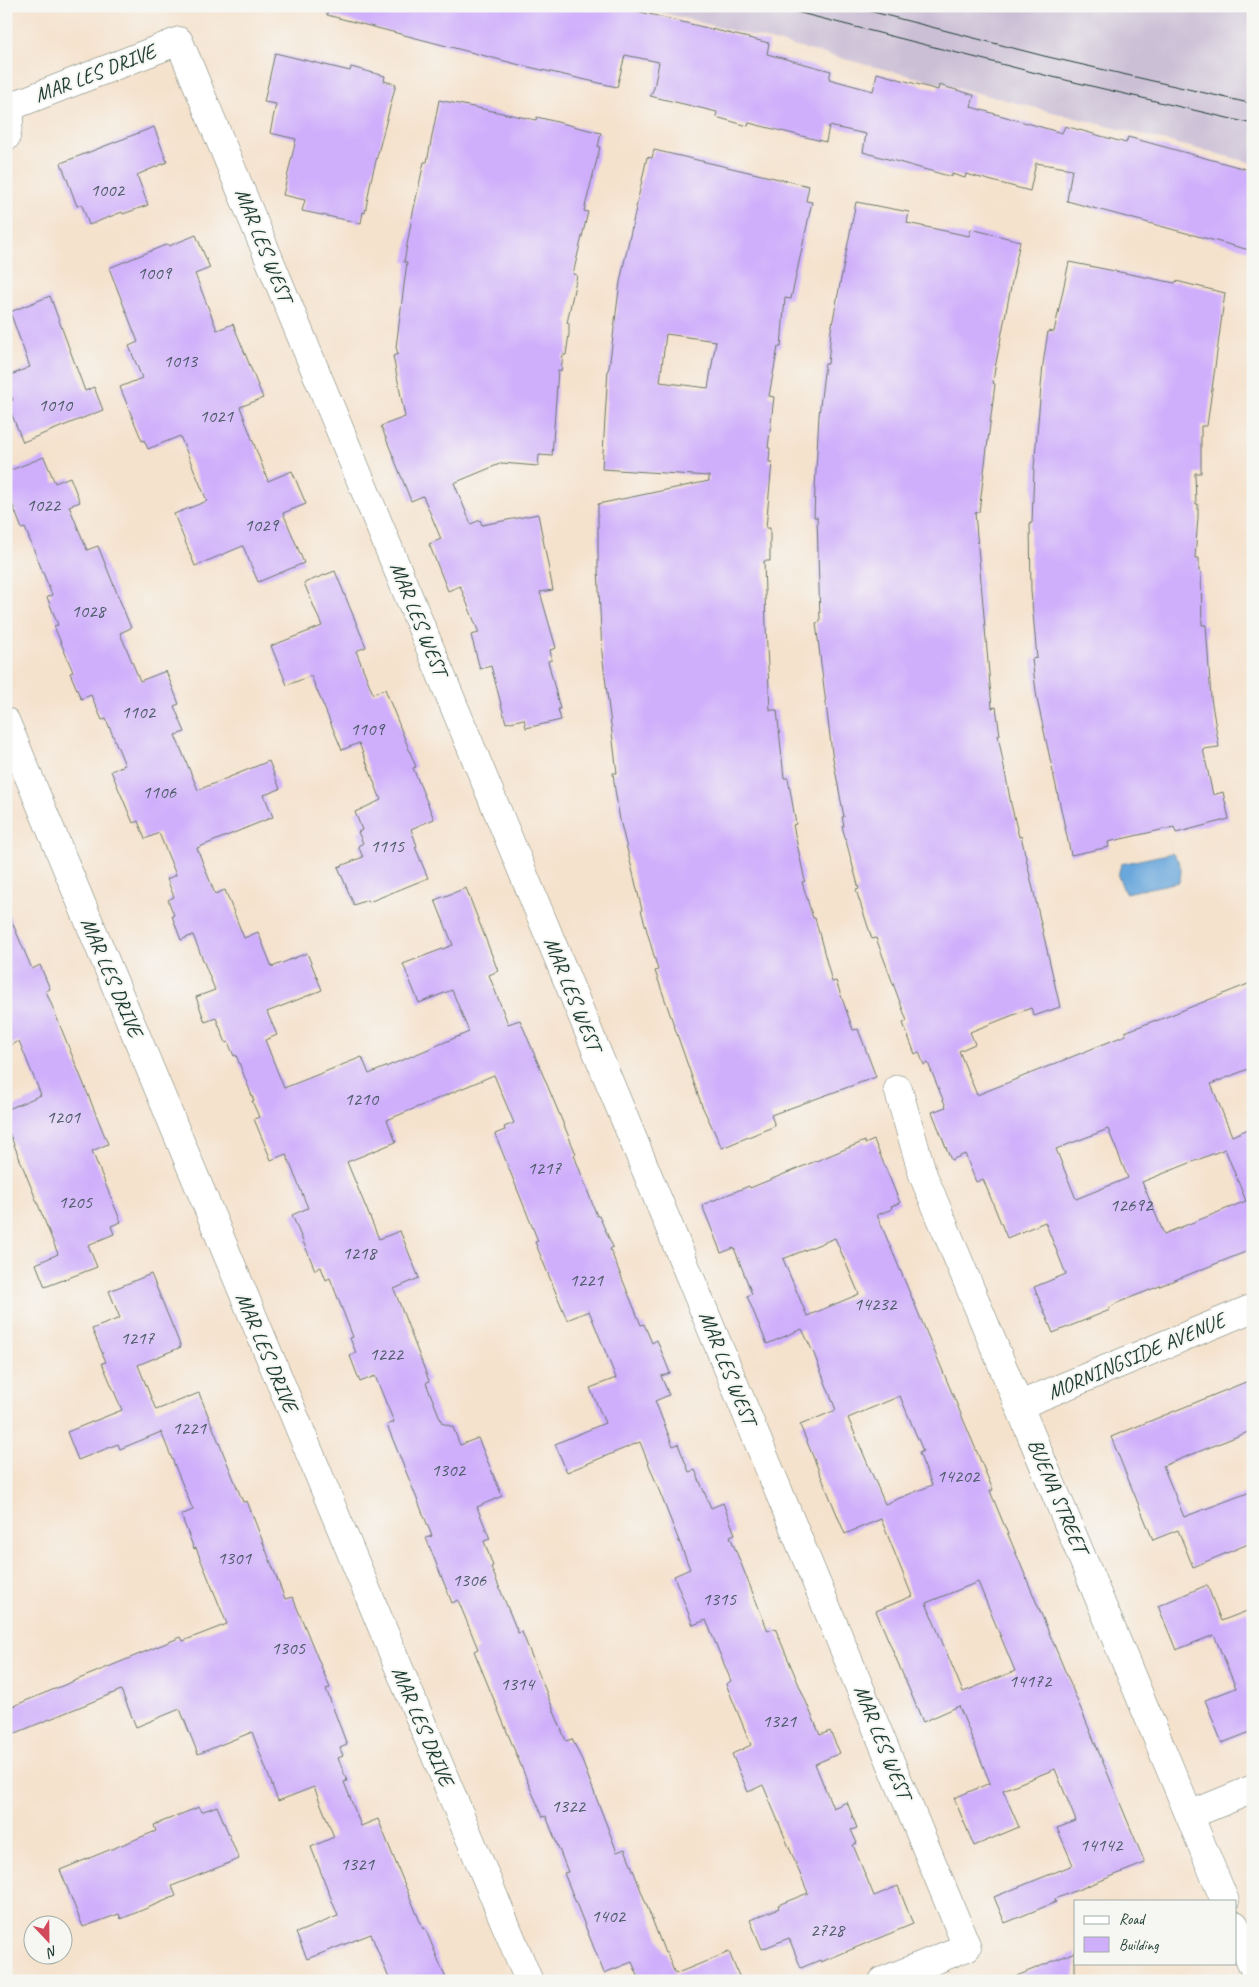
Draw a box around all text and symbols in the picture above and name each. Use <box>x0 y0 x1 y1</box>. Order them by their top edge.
street label: MAR LES DRIVE <box>31 37 162 108</box>
house number: 1002 <box>90 178 126 202</box>
street label: MAR LES WEST <box>229 184 300 310</box>
house number: 1009 <box>137 261 173 285</box>
house number: 1013 <box>163 349 199 373</box>
house number: 1010 <box>38 393 74 417</box>
house number: 1021 <box>199 404 235 428</box>
house number: 1022 <box>26 493 62 517</box>
house number: 1029 <box>244 513 280 537</box>
street label: MAR LES WEST <box>384 558 455 684</box>
house number: 1028 <box>71 599 108 623</box>
house number: 1102 <box>121 700 157 724</box>
house number: 1109 <box>350 717 386 741</box>
house number: 1106 <box>142 780 178 804</box>
house number: 1115 <box>370 834 406 858</box>
street label: MAR LES DRIVE <box>75 913 150 1043</box>
street label: MAR LES WEST <box>538 933 609 1059</box>
house number: 1210 <box>344 1087 380 1111</box>
house number: 1201 <box>46 1105 82 1129</box>
house number: 1217 <box>527 1156 563 1180</box>
house number: 1205 <box>58 1190 94 1214</box>
house number: 12692 <box>1110 1193 1154 1217</box>
house number: 1218 <box>342 1241 379 1265</box>
house number: 1221 <box>569 1268 605 1292</box>
street label: MAR LES DRIVE <box>230 1288 305 1418</box>
house number: 14232 <box>854 1292 898 1316</box>
street label: MORNINGSIDE AVENUE <box>1043 1306 1231 1405</box>
street label: MAR LES WEST <box>693 1307 764 1433</box>
house number: 1217 <box>120 1326 156 1350</box>
house number: 1222 <box>369 1342 405 1366</box>
house number: 1221 <box>172 1416 208 1440</box>
street label: BUENA STREET <box>1022 1435 1096 1562</box>
house number: 1302 <box>431 1458 467 1482</box>
house number: 14202 <box>937 1464 981 1488</box>
house number: 1301 <box>217 1546 253 1570</box>
house number: 1306 <box>452 1568 488 1592</box>
house number: 1315 <box>702 1587 738 1611</box>
house number: 1305 <box>271 1636 307 1660</box>
street label: MAR LES DRIVE <box>386 1662 461 1792</box>
house number: 14172 <box>1009 1669 1053 1693</box>
house number: 1314 <box>500 1672 537 1696</box>
street label: MAR LES WEST <box>848 1681 919 1807</box>
house number: 1321 <box>762 1709 798 1733</box>
house number: 1322 <box>551 1794 587 1818</box>
house number: 14142 <box>1080 1833 1124 1857</box>
house number: 1321 <box>340 1852 376 1876</box>
legend <box>1074 1900 1236 1964</box>
house number: 1402 <box>591 1904 627 1928</box>
text: Road <box>1119 1910 1146 1929</box>
north arrow <box>22 1914 72 1964</box>
house number: 2728 <box>810 1918 847 1942</box>
text: Building <box>1119 1936 1159 1955</box>
text: N <box>43 1942 60 1962</box>

